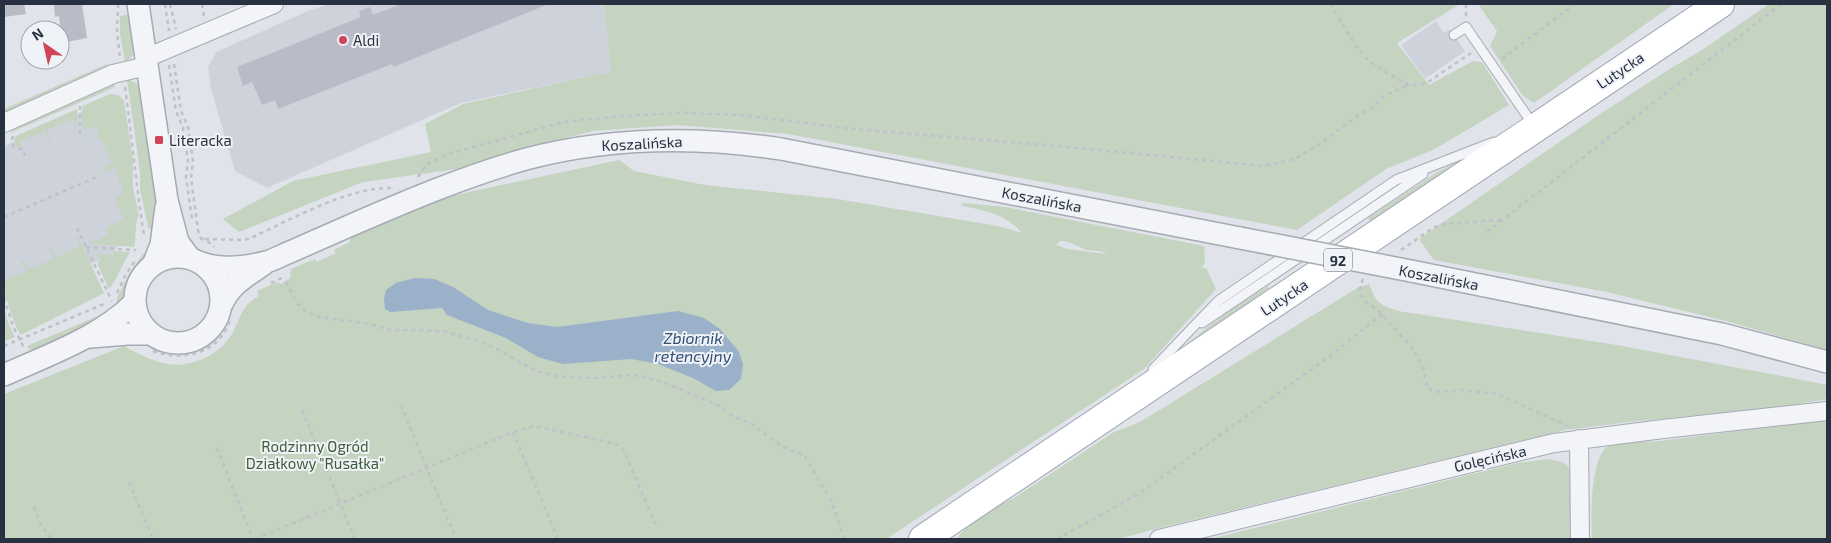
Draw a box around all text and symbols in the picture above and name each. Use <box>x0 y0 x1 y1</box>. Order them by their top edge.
north arrow <box>20 20 70 70</box>
text: N <box>29 24 46 44</box>
place label: Aldi <box>353 31 379 49</box>
marker: Aldi <box>337 34 349 46</box>
street label: Lutycka <box>1593 48 1647 92</box>
place label: Literacka <box>169 131 232 149</box>
street label: Koszalińska <box>601 132 683 154</box>
marker: Literacka <box>153 134 165 146</box>
street label: Koszalińska <box>1000 182 1084 216</box>
road number: 92 <box>1324 248 1352 272</box>
street label: Koszalińska <box>1397 260 1481 294</box>
street label: Lutycka <box>1257 275 1311 319</box>
water label: Zbiornik retencyjny <box>655 328 732 366</box>
park label: Rodzinny Ogród Działkowy "Rusałka" <box>246 437 384 472</box>
street label: Golęcińska <box>1452 441 1528 475</box>

